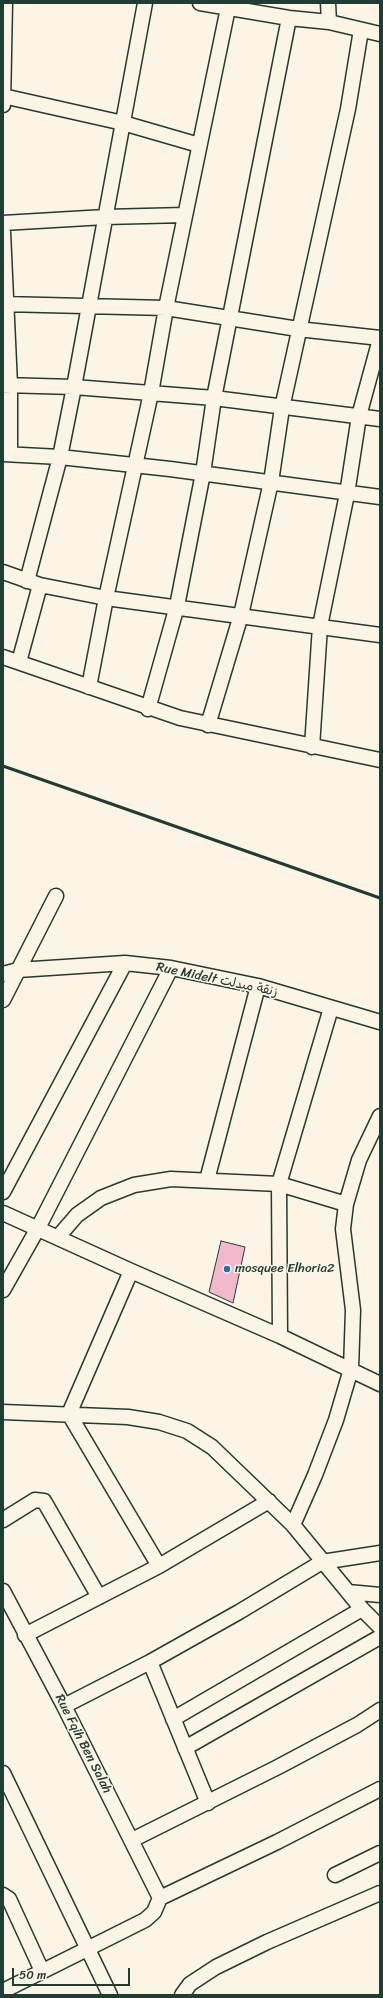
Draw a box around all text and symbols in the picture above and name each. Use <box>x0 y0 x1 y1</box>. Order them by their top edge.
street label: Rue Midelt زنقة ميدلت <box>155 960 279 1000</box>
place label: mosquee Elhoria2 <box>235 1261 334 1277</box>
marker: mosquee Elhoria2 <box>222 1264 232 1274</box>
street label: Rue Fqih Ben Salah <box>51 1692 115 1796</box>
scale bar <box>14 1960 132 1986</box>
text: 50 m <box>19 1964 46 1986</box>

